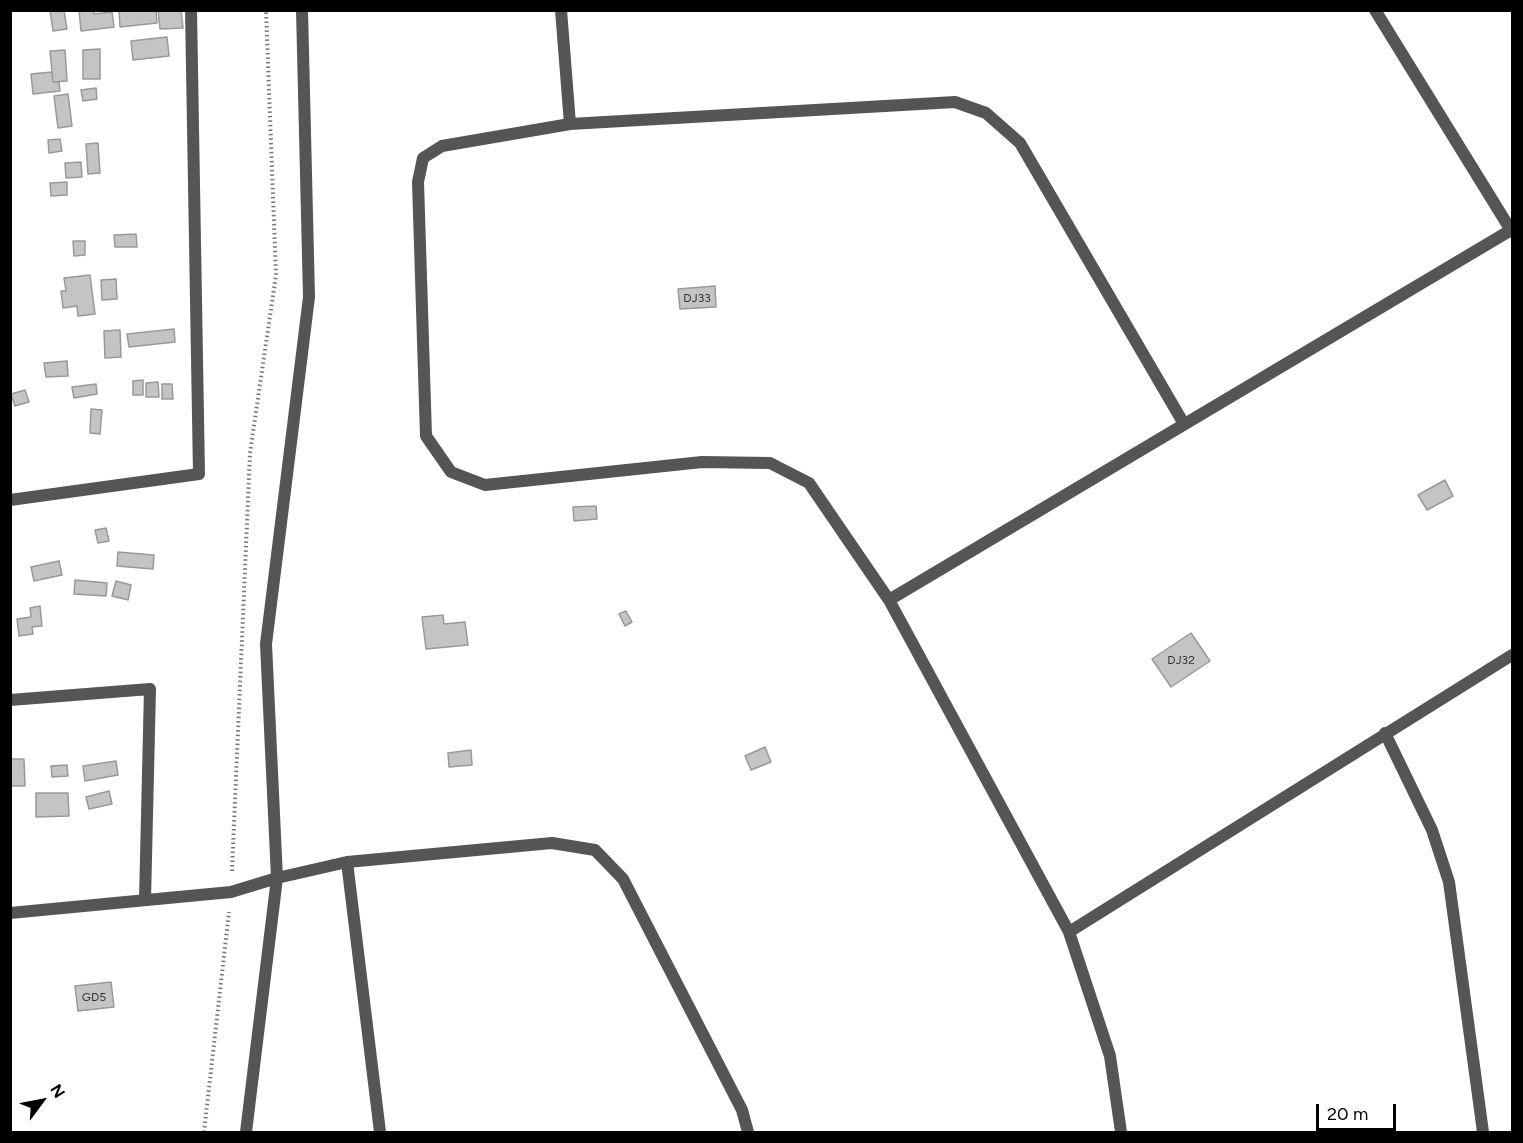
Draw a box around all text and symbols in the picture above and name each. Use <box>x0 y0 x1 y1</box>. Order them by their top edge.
house number: DJ33 <box>683 291 711 305</box>
house number: DJ32 <box>1167 653 1195 667</box>
house number: GD5 <box>82 990 106 1004</box>
north arrow <box>12 1071 72 1131</box>
text: N <box>46 1081 69 1101</box>
scale bar <box>1319 1092 1398 1130</box>
text: 20 m <box>1327 1103 1368 1125</box>

